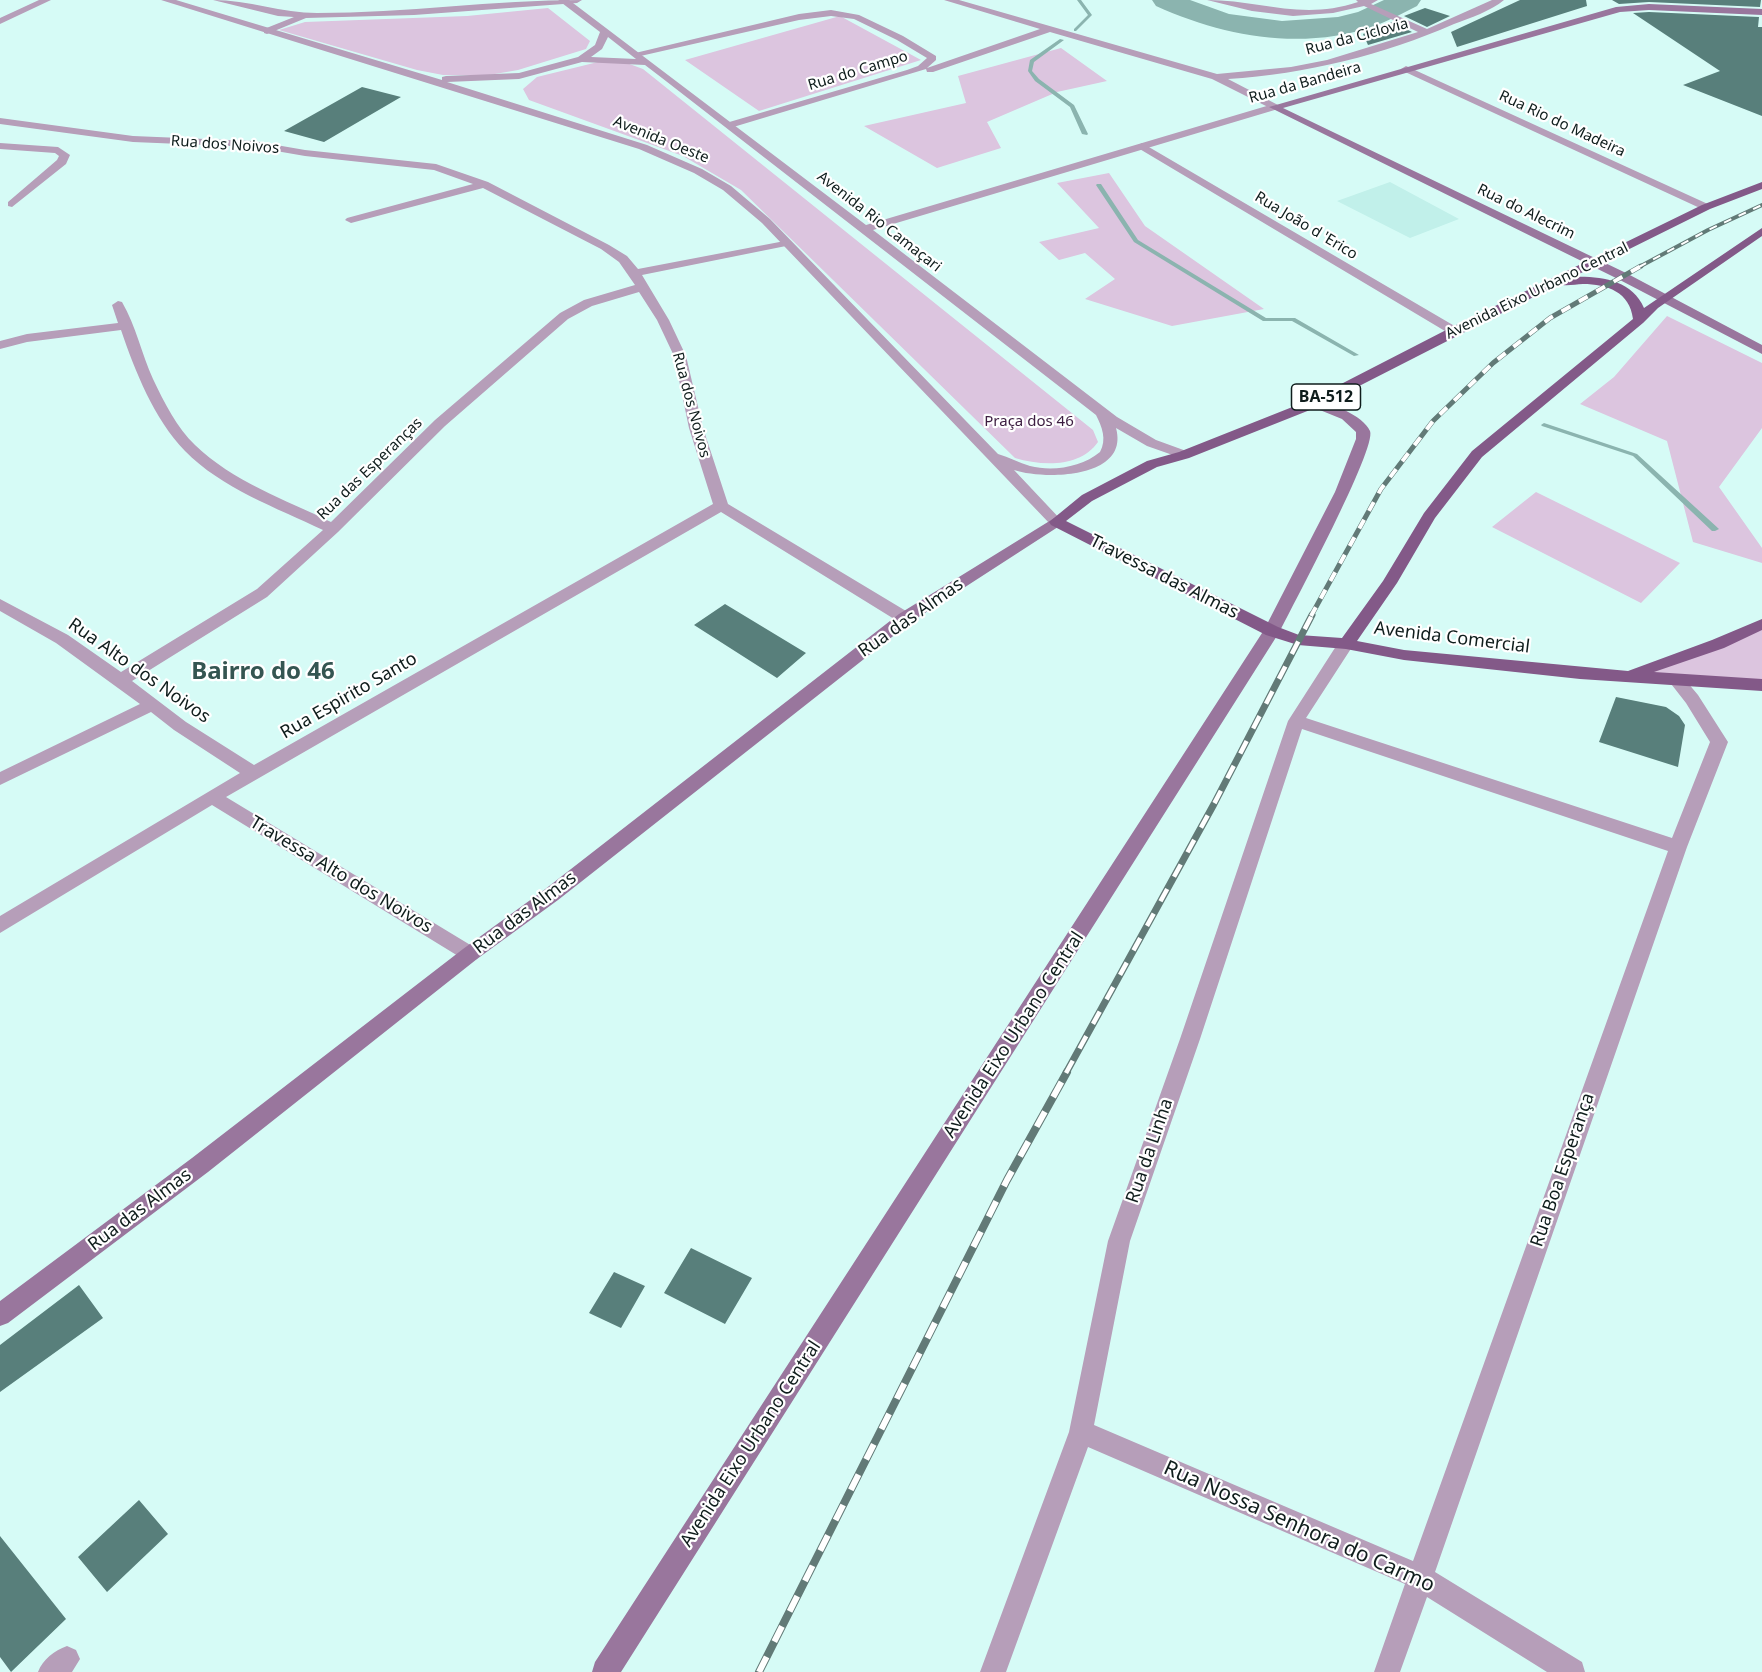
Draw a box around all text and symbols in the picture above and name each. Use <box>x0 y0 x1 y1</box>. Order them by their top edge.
street label: Rua da Ciclovia <box>1304 15 1410 59</box>
street label: Rua do Campo <box>806 47 910 95</box>
street label: Rua da Bandeira <box>1247 58 1363 108</box>
street label: Rua Rio do Madeira <box>1496 87 1628 161</box>
street label: Avenida Oeste <box>611 113 711 167</box>
street label: Rua dos Noivos <box>170 132 280 158</box>
street label: Avenida Rio Camaçari <box>813 168 945 276</box>
street label: Rua do Alecrim <box>1474 181 1578 243</box>
street label: Rua João d 'Erico <box>1251 188 1361 264</box>
street label: Avenida Eixo Urbano Central <box>1443 239 1631 343</box>
street label: Rua dos Noivos <box>668 350 714 460</box>
road number: BA-512 <box>1292 384 1360 410</box>
park label: Praça dos 46 <box>984 413 1074 431</box>
street label: Rua das Esperanças <box>314 414 426 524</box>
street label: Travessa das Almas <box>1086 530 1242 624</box>
street label: Rua das Almas <box>854 574 968 662</box>
street label: Rua Alto dos Noivos <box>64 614 214 728</box>
street label: Avenida Comercial <box>1373 618 1531 658</box>
street label: Rua Espirito Santo <box>277 648 421 744</box>
district label: Bairro do 46 <box>191 658 335 686</box>
street label: Travessa Alto dos Noivos <box>246 812 436 938</box>
street label: Rua das Almas <box>469 867 581 959</box>
street label: Avenida Eixo Urbano Central <box>939 928 1089 1142</box>
street label: Rua Boa Esperança <box>1527 1090 1599 1250</box>
street label: Rua da Linha <box>1122 1096 1178 1206</box>
street label: Rua das Almas <box>84 1164 196 1256</box>
street label: Avenida Eixo Urbano Central <box>676 1337 826 1551</box>
street label: Rua Nossa Senhora do Carmo <box>1160 1456 1438 1598</box>

